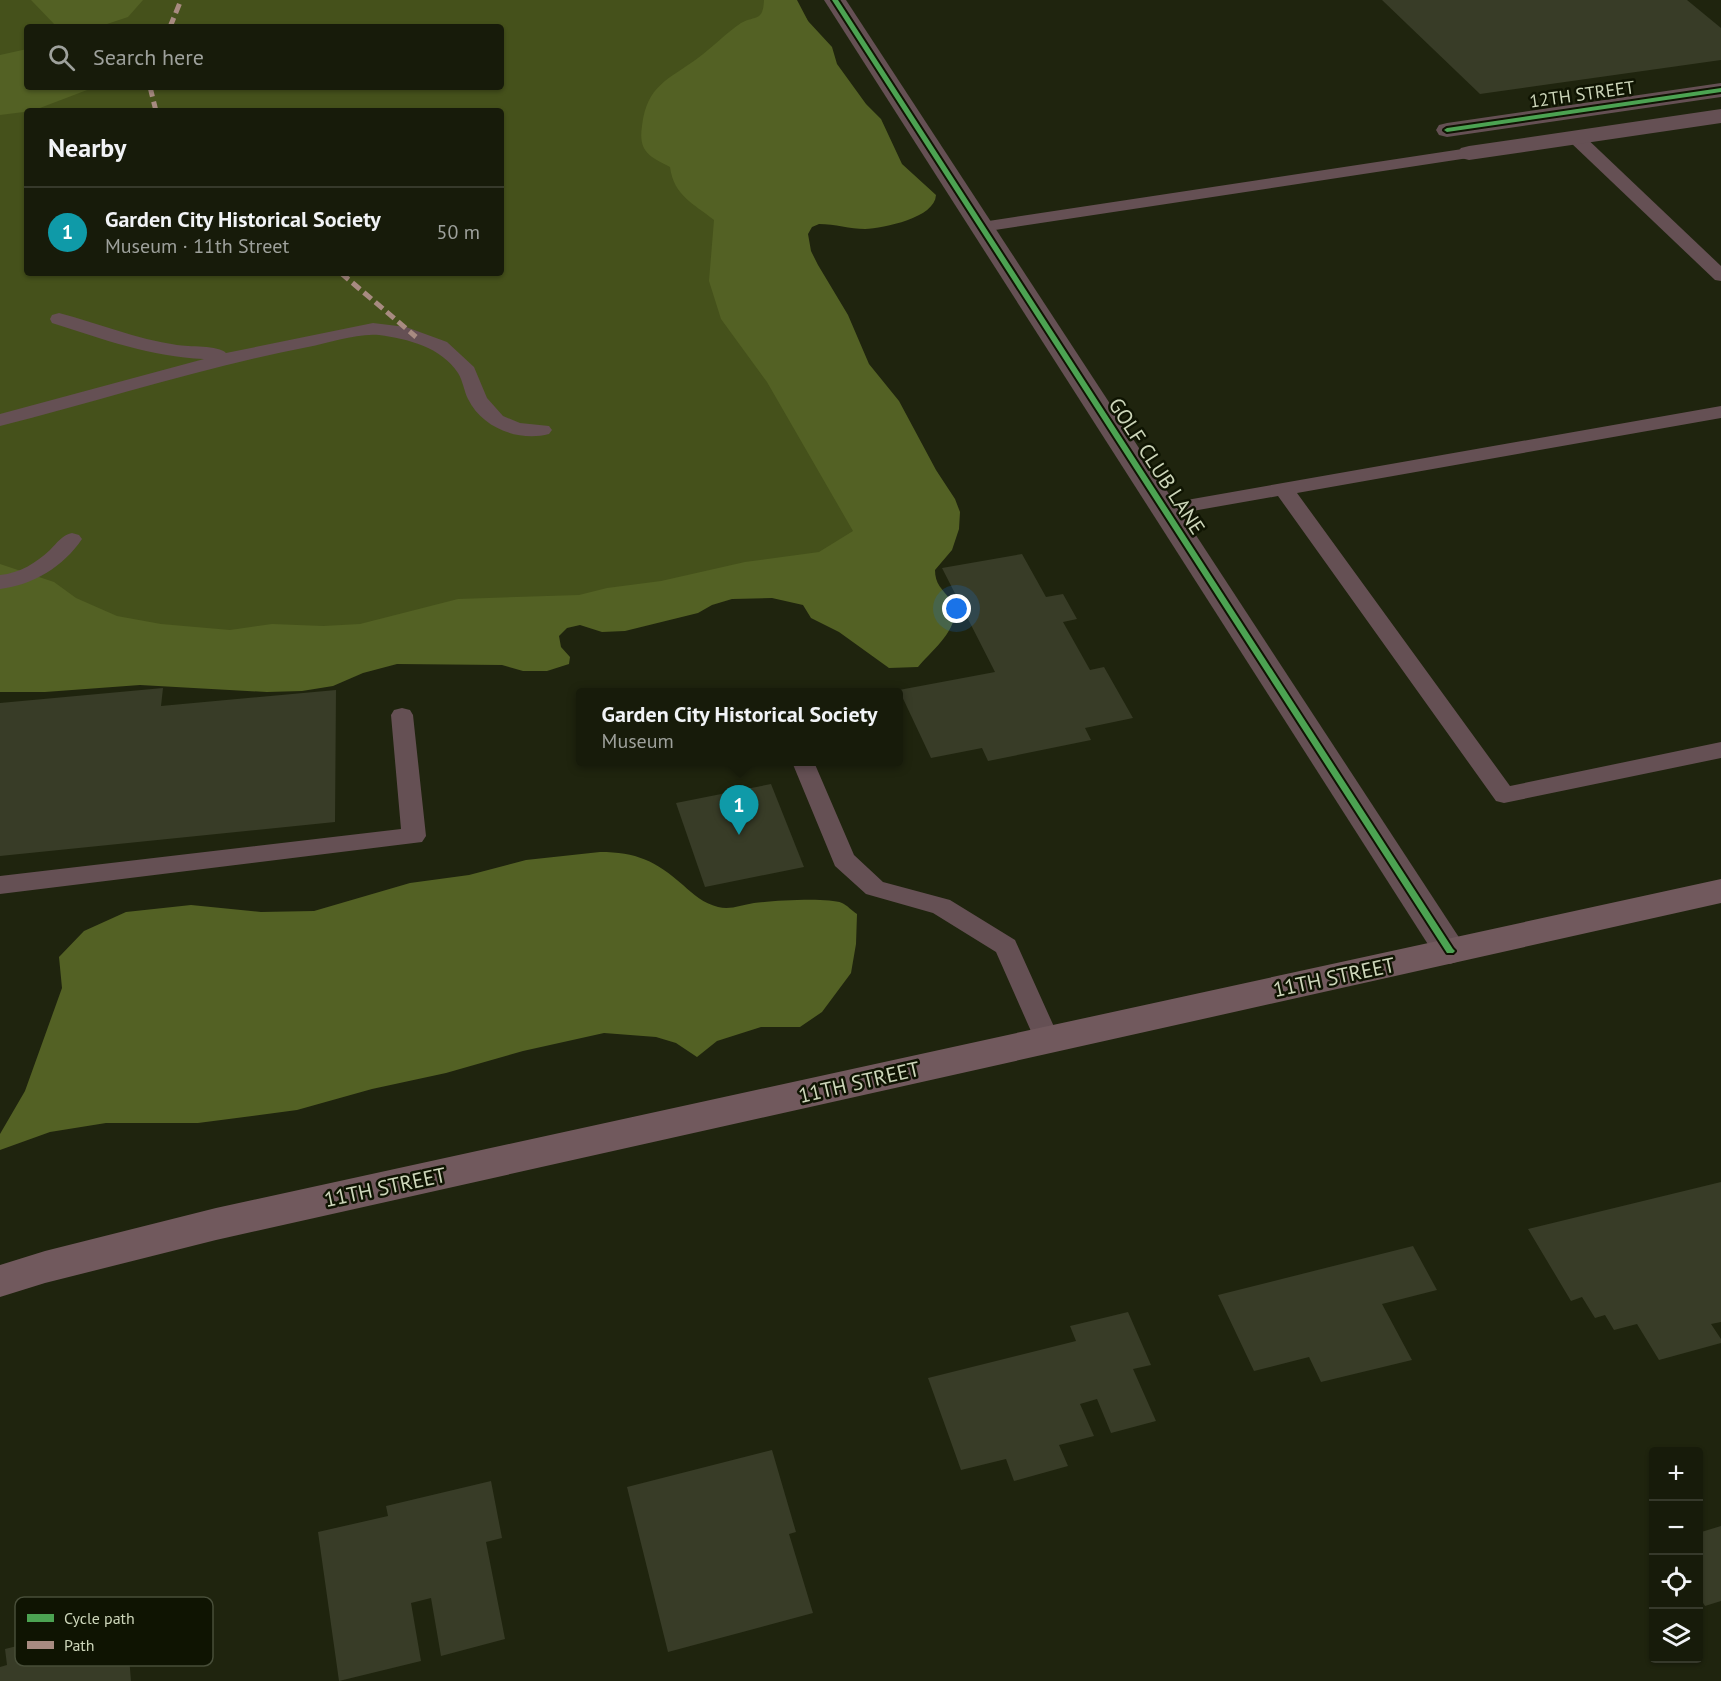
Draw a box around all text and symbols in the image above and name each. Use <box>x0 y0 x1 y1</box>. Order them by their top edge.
search box <box>24 24 504 90</box>
icon: search <box>45 41 78 74</box>
text: Search here <box>93 43 204 71</box>
street label: 12TH STREET <box>1528 75 1636 113</box>
text: Nearby <box>48 131 126 164</box>
text: Garden City Historical Society <box>105 205 381 233</box>
text: 1 <box>62 219 73 245</box>
text: 50 m <box>437 219 480 245</box>
text: Museum · 11th Street <box>105 233 289 259</box>
street label: GOLF CLUB LANE <box>1103 393 1211 539</box>
your location <box>942 594 971 623</box>
popup <box>576 688 903 766</box>
text: Garden City Historical Society <box>602 700 877 728</box>
text: Museum <box>602 728 674 754</box>
pin: 1 <box>720 786 758 835</box>
street label: 11TH STREET <box>1271 951 1398 1003</box>
street label: 11TH STREET <box>796 1055 923 1109</box>
street label: 11TH STREET <box>322 1161 449 1213</box>
map controls <box>1649 1447 1703 1663</box>
button: + <box>1649 1447 1703 1501</box>
button: − <box>1649 1501 1703 1555</box>
button: locate <box>1649 1555 1703 1609</box>
legend <box>15 1597 213 1666</box>
text: Cycle path <box>64 1608 135 1628</box>
button: layers <box>1649 1609 1703 1663</box>
text: Path <box>64 1635 95 1655</box>

